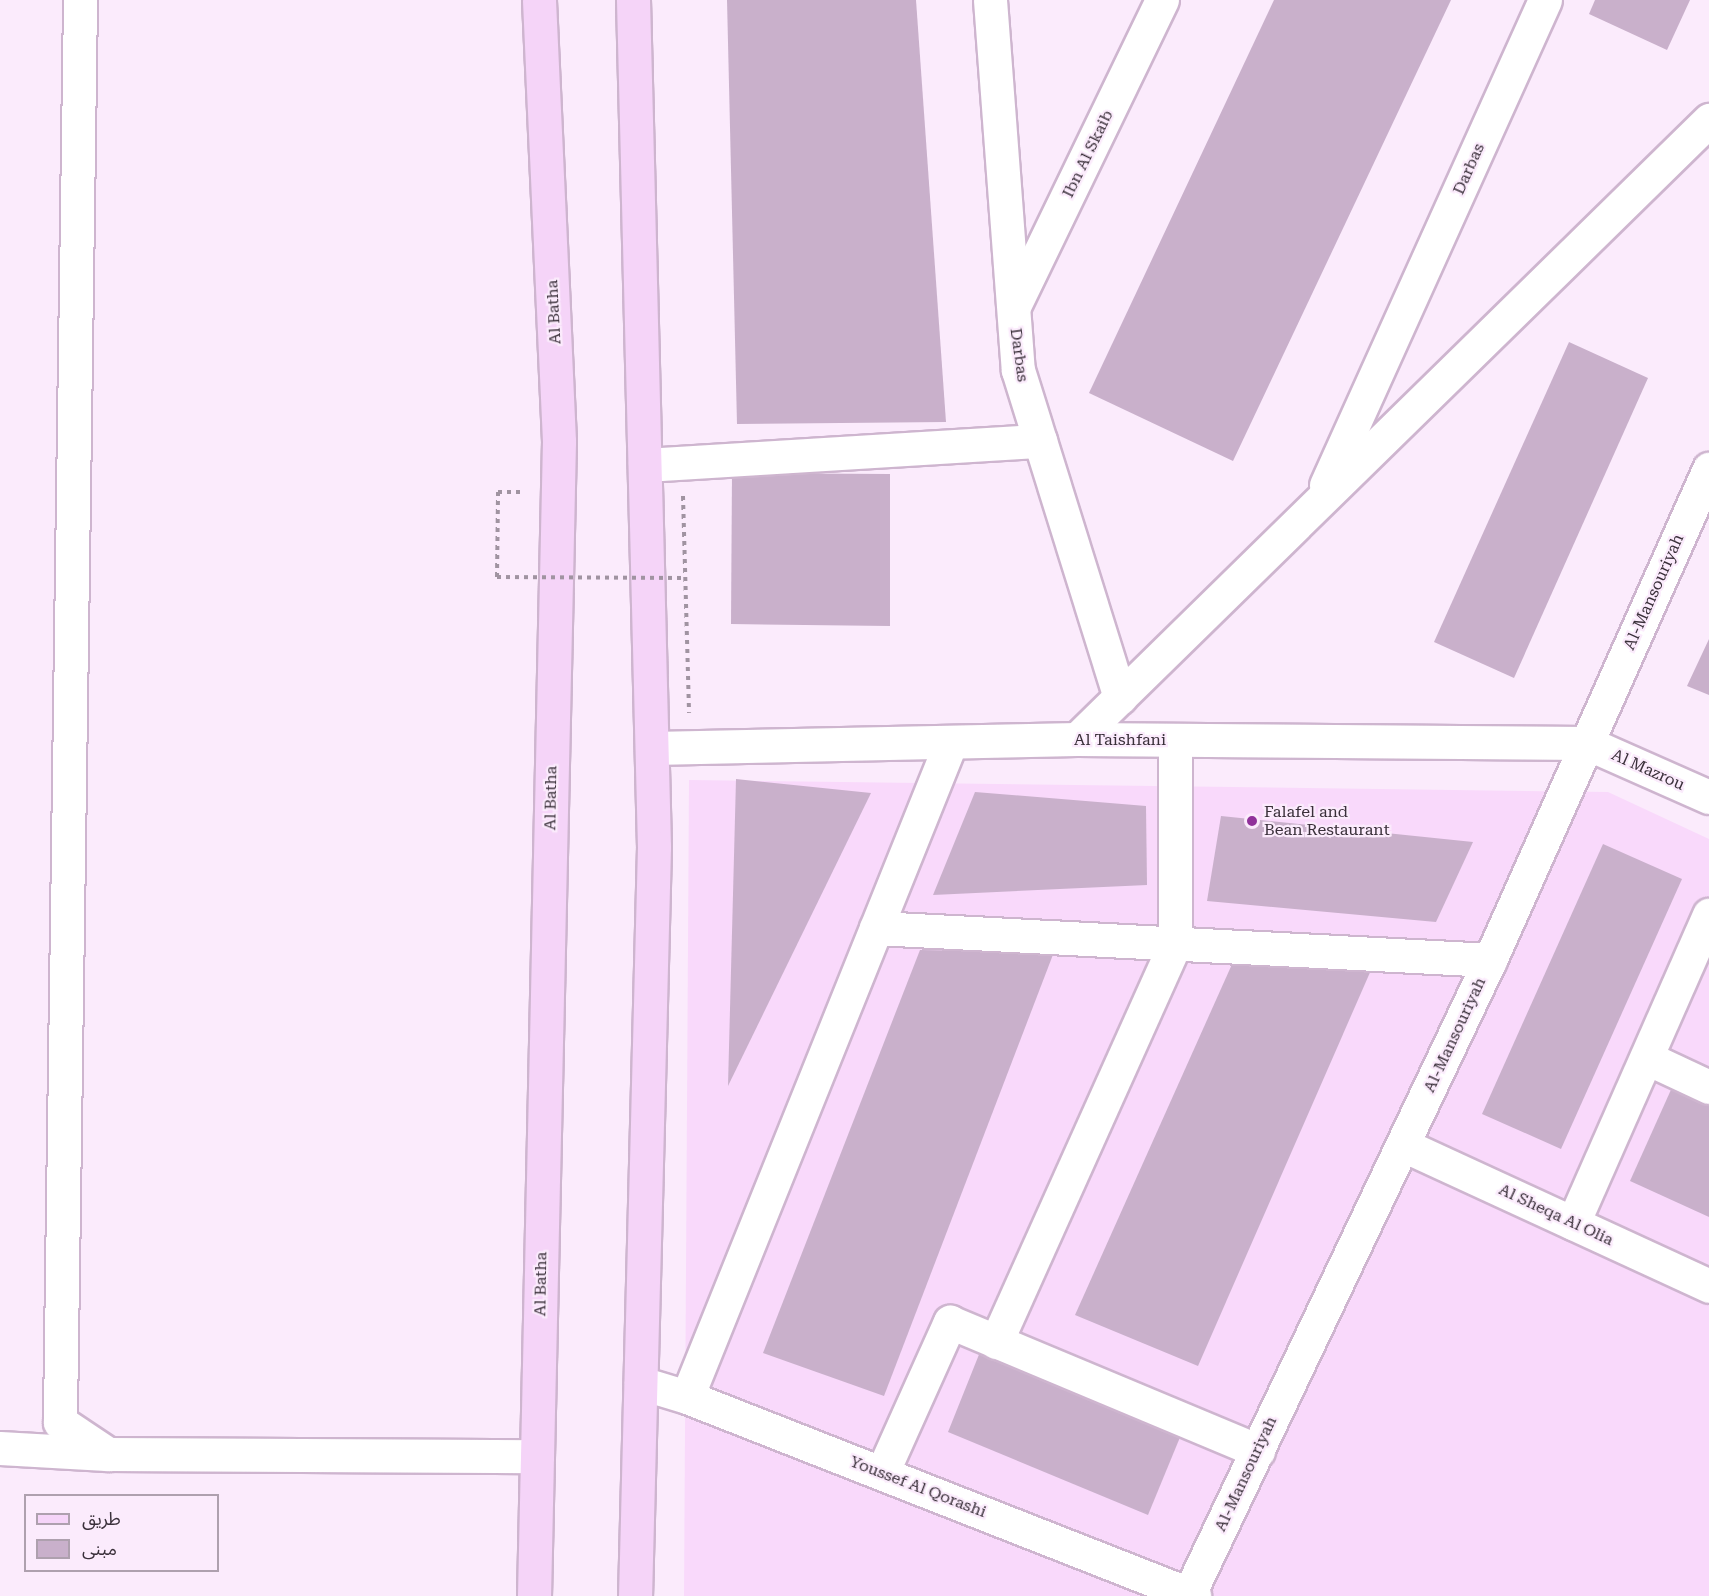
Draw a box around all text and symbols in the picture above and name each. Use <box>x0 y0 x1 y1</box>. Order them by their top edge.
street label: Ibn Al Skaib <box>1059 107 1117 201</box>
street label: Darbas <box>1449 140 1489 198</box>
street label: Al Batha <box>543 279 565 345</box>
street label: Darbas <box>1006 327 1032 383</box>
street label: Al-Mansouriyah <box>1620 531 1688 653</box>
street label: Al Taishfani <box>1074 730 1166 750</box>
street label: Al Mazrou <box>1609 745 1687 795</box>
street label: Al Batha <box>541 766 561 830</box>
place label: Falafel and Bean Restaurant <box>1264 802 1390 840</box>
marker: Falafel and Bean Restaurant <box>1245 814 1259 828</box>
street label: Al-Mansouriyah <box>1420 974 1490 1096</box>
street label: Al Sheqa Al Olia <box>1496 1180 1616 1250</box>
street label: Al Batha <box>531 1252 551 1316</box>
street label: Al-Mansouriyah <box>1211 1413 1281 1535</box>
street label: Youssef Al Qorashi <box>847 1452 989 1522</box>
legend <box>24 1494 219 1572</box>
text: طريق <box>82 1508 121 1529</box>
text: مبنى <box>82 1538 117 1559</box>

